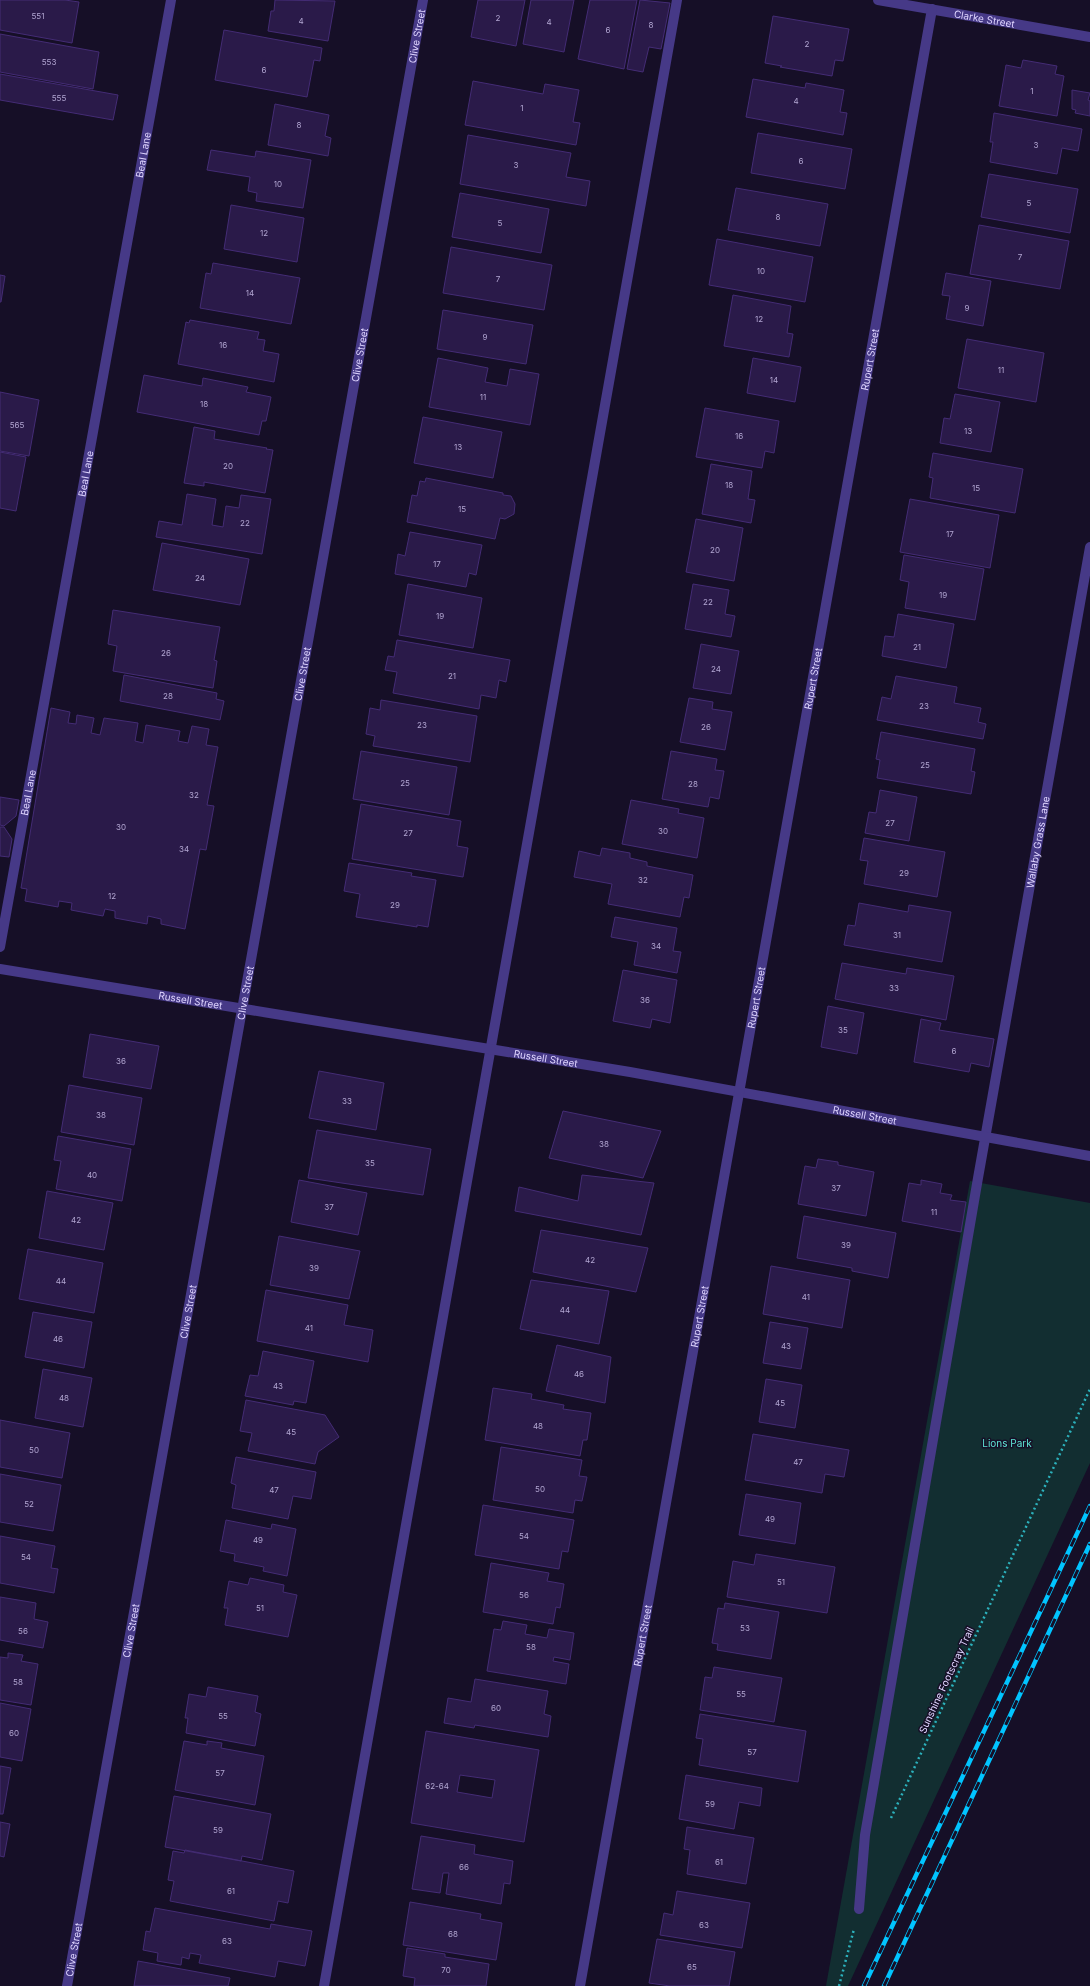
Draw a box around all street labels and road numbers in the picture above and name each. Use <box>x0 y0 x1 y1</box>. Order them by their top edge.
street label: Clive Street <box>406 7 427 64</box>
street label: Clarke Street <box>953 7 1016 30</box>
street label: Beal Lane <box>133 131 153 179</box>
street label: Clive Street <box>349 326 370 383</box>
street label: Rupert Street <box>858 327 881 391</box>
street label: Beal Lane <box>75 450 96 498</box>
street label: Clive Street <box>291 645 313 702</box>
street label: Rupert Street <box>801 646 824 710</box>
street label: Beal Lane <box>18 768 38 816</box>
street label: Wallaby Grass Lane <box>1024 795 1052 889</box>
street label: Clive Street <box>234 964 256 1021</box>
street label: Rupert Street <box>745 965 768 1029</box>
street label: Russell Street <box>158 989 224 1011</box>
street label: Russell Street <box>513 1047 579 1069</box>
street label: Russell Street <box>832 1103 898 1127</box>
street label: Clive Street <box>177 1283 199 1340</box>
street label: Rupert Street <box>688 1284 711 1348</box>
street label: Clive Street <box>120 1602 142 1659</box>
street label: Rupert Street <box>631 1603 654 1667</box>
street label: Sunshine Footscray Trail <box>916 1625 976 1735</box>
street label: Clive Street <box>63 1921 84 1977</box>

